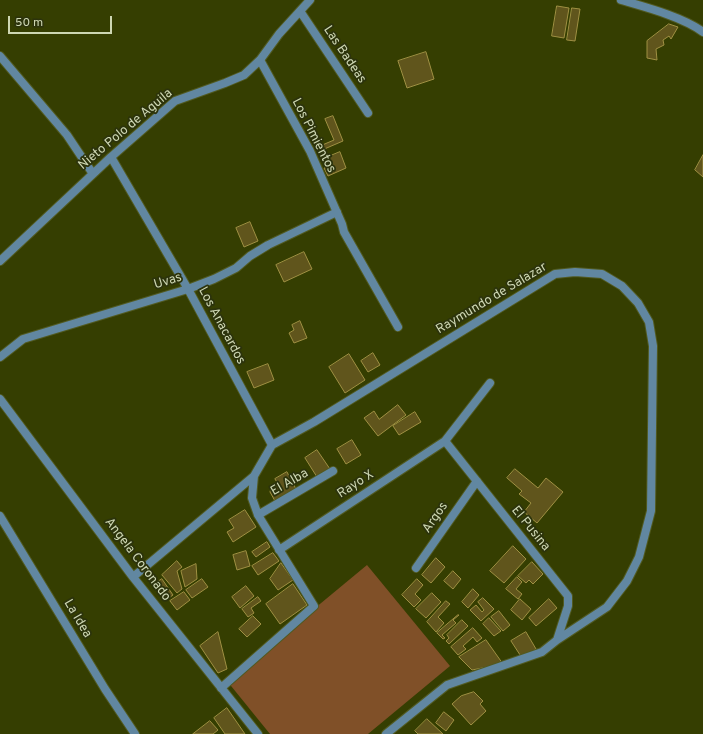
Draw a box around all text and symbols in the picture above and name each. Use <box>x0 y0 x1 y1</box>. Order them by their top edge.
scale bar <box>10 8 114 34</box>
text: 50 m <box>15 15 43 31</box>
street label: Las Badeas <box>319 23 369 87</box>
street label: Nieto Polo de Aguila <box>76 86 176 174</box>
street label: Los Pimientos <box>288 96 338 176</box>
street label: Raymundo de Salazar <box>434 260 550 338</box>
street label: Uvas <box>152 270 184 294</box>
street label: Los Anacardos <box>194 285 248 367</box>
street label: El Alba <box>268 466 312 500</box>
street label: Rayo X <box>335 467 377 503</box>
street label: Argos <box>420 500 452 536</box>
street label: El Pusina <box>507 503 553 555</box>
street label: Angela Coronado <box>101 515 173 605</box>
street label: La Idea <box>60 597 94 641</box>

